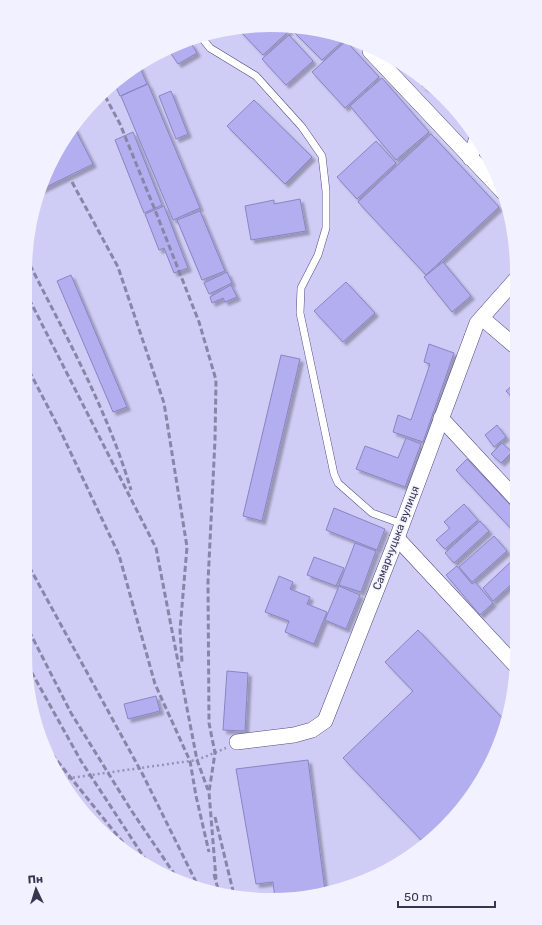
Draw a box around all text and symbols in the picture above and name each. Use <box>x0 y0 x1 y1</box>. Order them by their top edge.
street label: Самарчуцька вулиця <box>370 484 422 592</box>
north arrow <box>16 869 56 909</box>
text: Пн <box>27 873 43 887</box>
scale bar <box>398 883 495 909</box>
text: 50 m <box>404 890 432 904</box>

